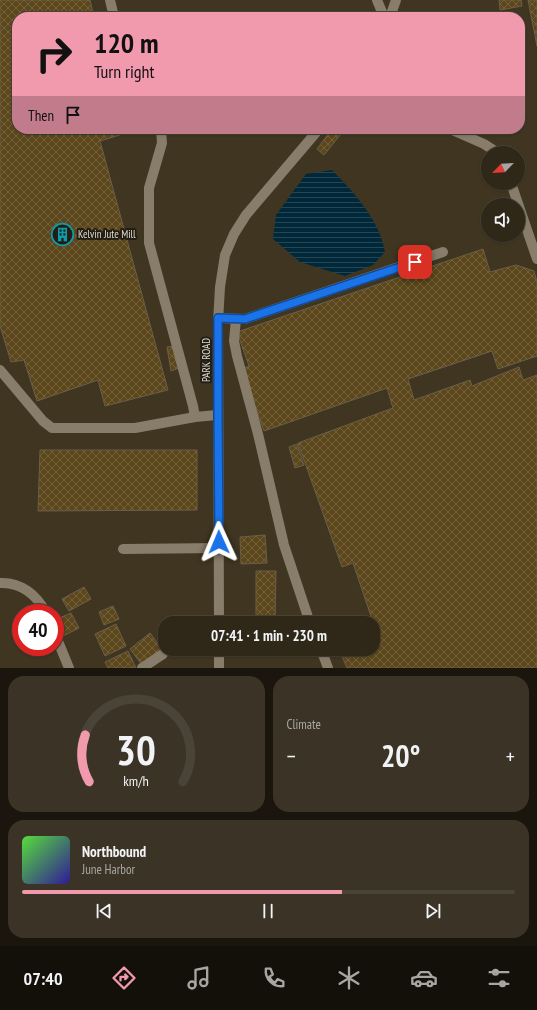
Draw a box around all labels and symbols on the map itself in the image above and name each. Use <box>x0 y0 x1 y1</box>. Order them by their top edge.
north arrow <box>481 146 525 190</box>
building icon: Kelvin Jute Mill <box>50 221 76 247</box>
place label: Kelvin Jute Mill <box>78 227 136 241</box>
pin <box>398 245 432 279</box>
street label: PARK ROAD <box>199 338 213 382</box>
position arrow <box>198 521 240 563</box>
speed limit sign: 40 <box>12 604 64 656</box>

